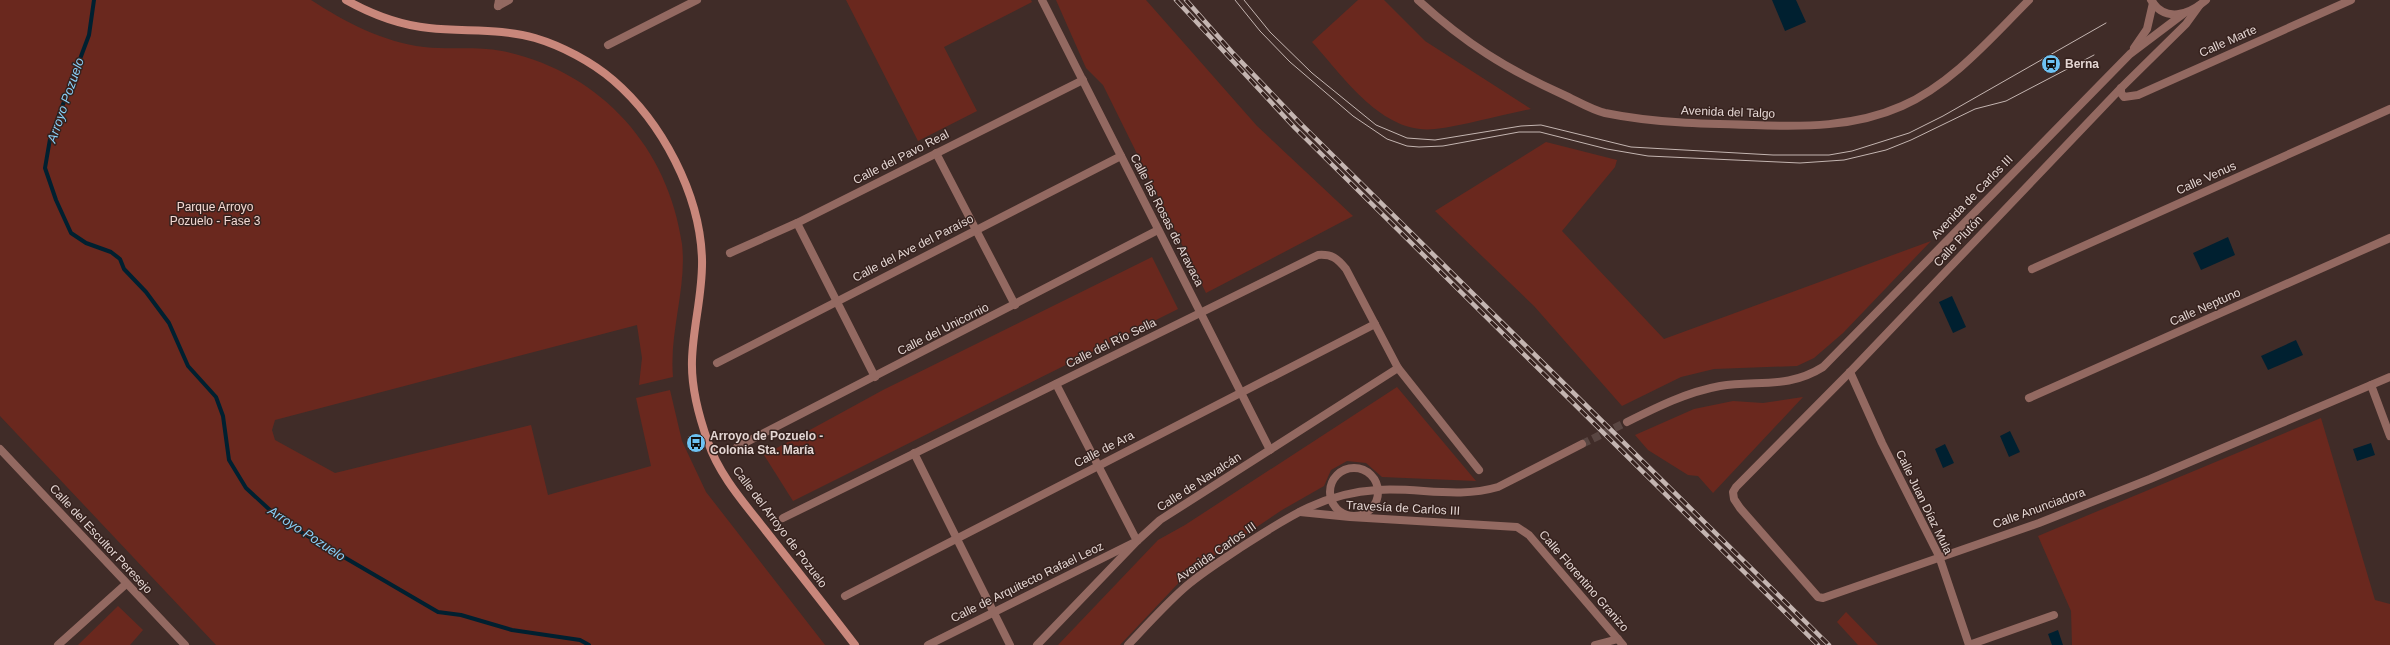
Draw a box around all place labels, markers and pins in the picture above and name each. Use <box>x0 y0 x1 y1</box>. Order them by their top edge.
station icon: Berna <box>2040 53 2062 75</box>
place label: Berna <box>2065 57 2099 71</box>
place label: Arroyo de Pozuelo - Colonia Sta. María <box>710 429 823 457</box>
bus stop icon: Arroyo de Pozuelo - Colonia Sta. María <box>685 432 707 454</box>

